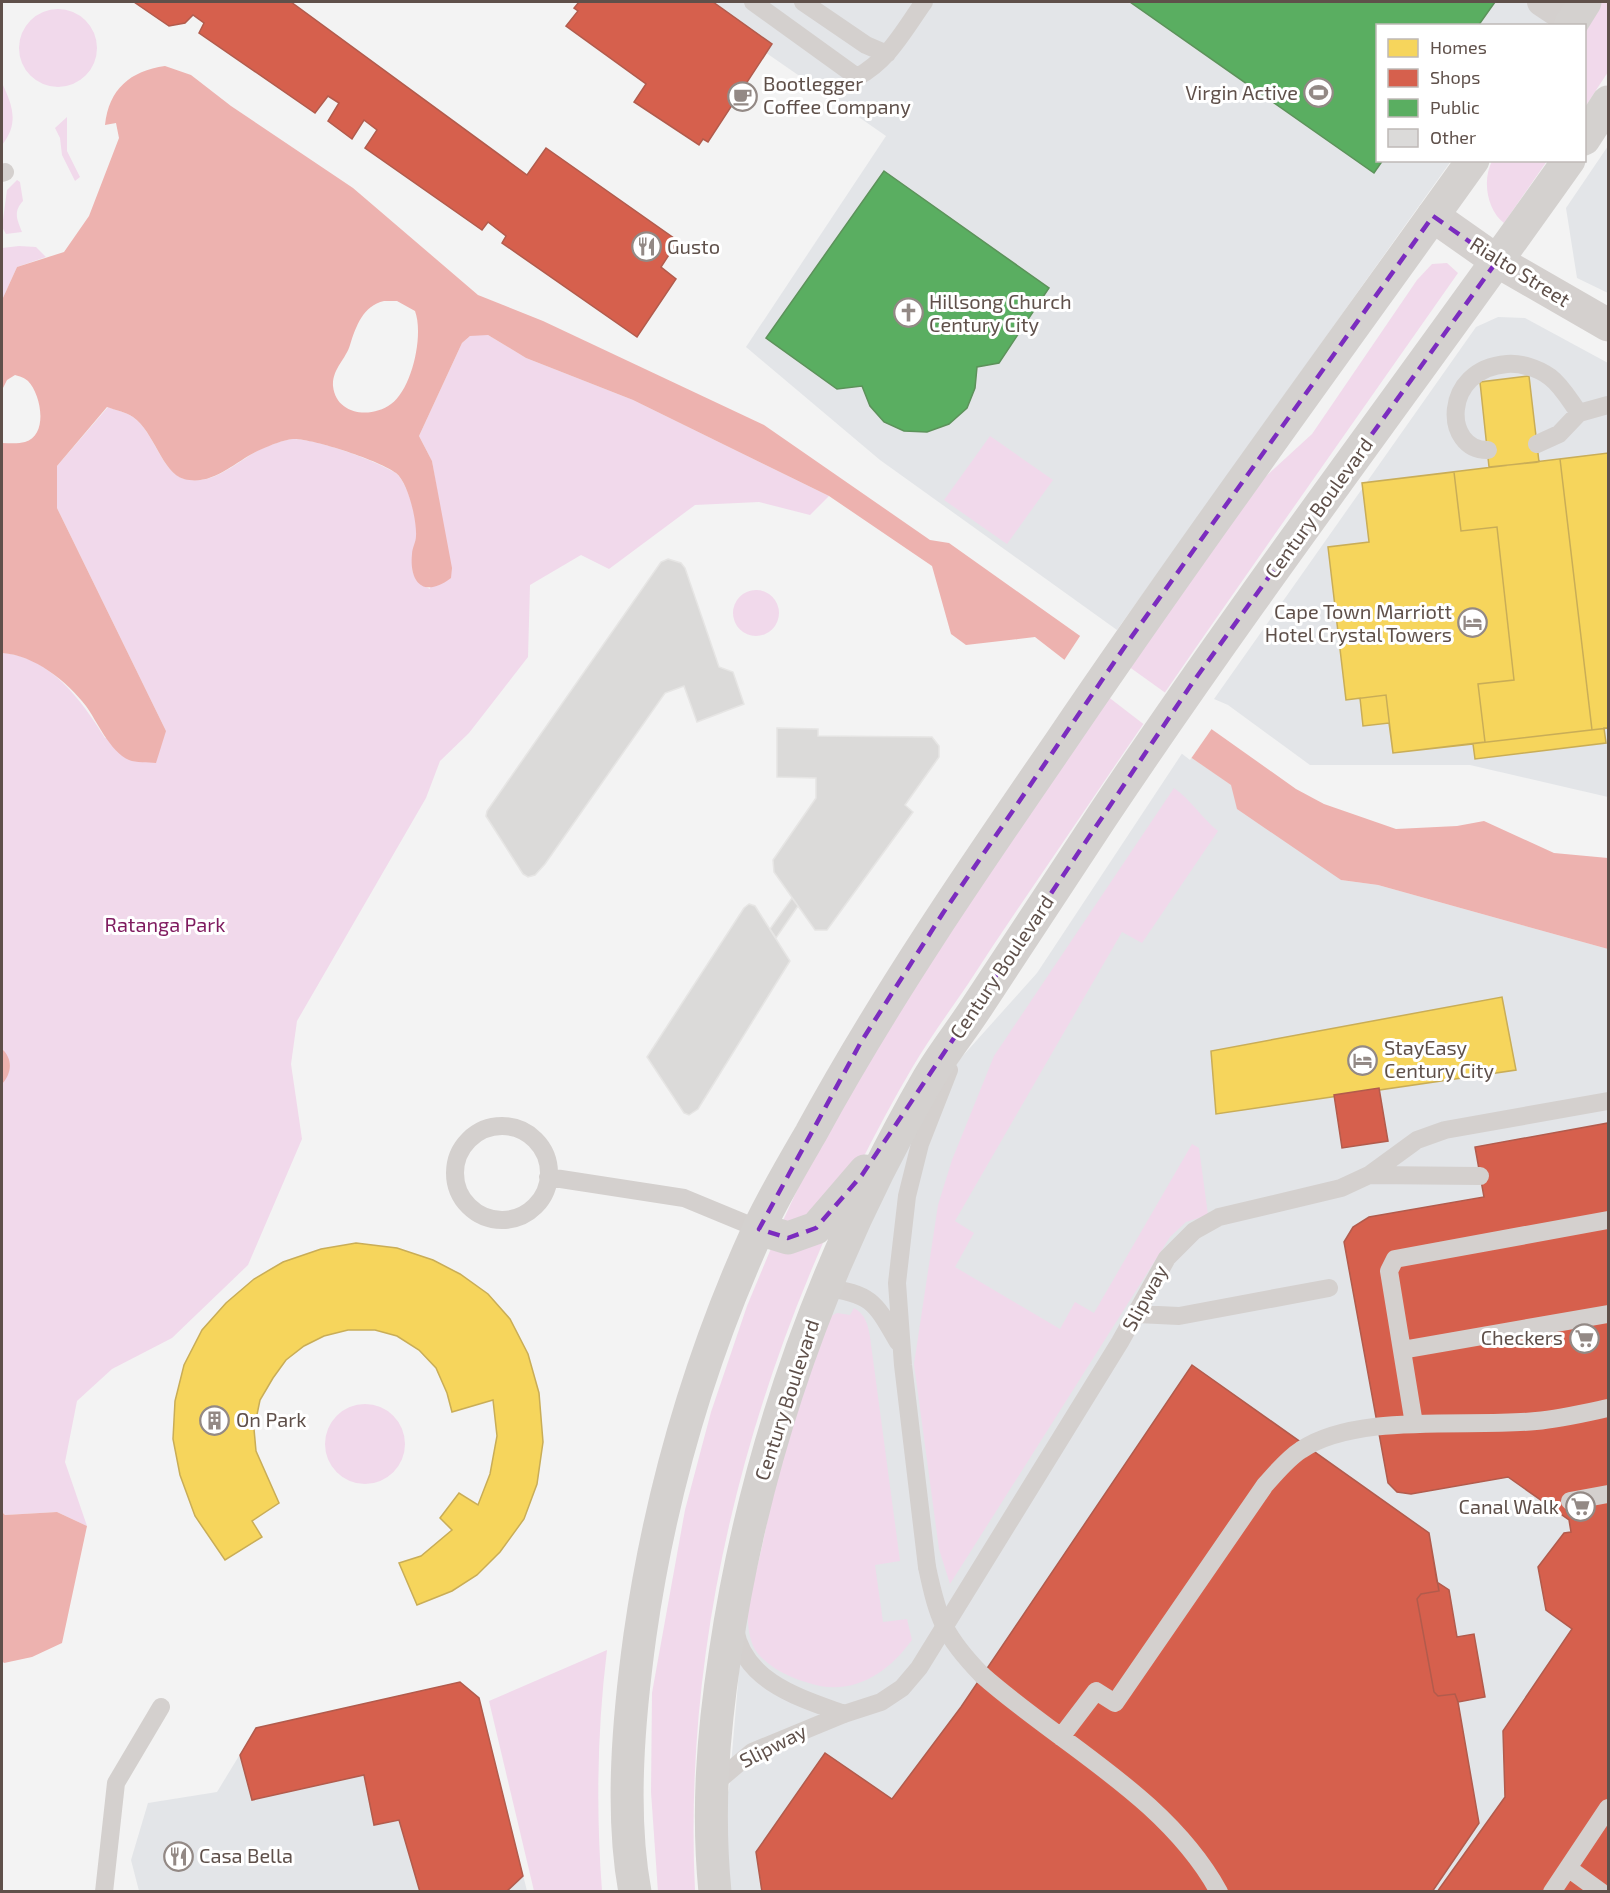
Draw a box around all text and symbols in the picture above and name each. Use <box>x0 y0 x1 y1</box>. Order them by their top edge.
legend <box>1376 24 1586 162</box>
text: Homes <box>1430 36 1487 58</box>
text: Shops <box>1430 66 1480 88</box>
place label: Bootlegger Coffee Company <box>763 71 911 118</box>
sports icon: Virgin Active <box>1303 77 1335 109</box>
cafe icon: Bootlegger Coffee Company <box>726 80 758 112</box>
place label: Virgin Active <box>1185 80 1298 104</box>
text: Public <box>1430 96 1480 118</box>
text: Other <box>1430 126 1476 148</box>
restaurant icon: Gusto <box>630 231 662 263</box>
street label: Rialto Street <box>1466 231 1575 312</box>
place label: Gusto <box>667 234 720 258</box>
place label: Hillsong Church Century City <box>929 289 1072 336</box>
church icon: Hillsong Church Century City <box>892 297 924 329</box>
street label: Century Boulevard <box>1259 432 1377 582</box>
place label: Cape Town Marriott Hotel Crystal Towers <box>1265 599 1452 646</box>
hotel icon: Cape Town Marriott Hotel Crystal Towers <box>1457 607 1489 639</box>
street label: Century Boulevard <box>944 890 1058 1043</box>
park label: Ratanga Park <box>105 912 225 936</box>
place label: StayEasy Century City <box>1384 1035 1494 1082</box>
hotel icon: StayEasy Century City <box>1347 1044 1379 1076</box>
street label: Slipway <box>1116 1260 1172 1335</box>
street label: Century Boulevard <box>749 1316 823 1483</box>
supermarket icon: Checkers <box>1568 1322 1600 1354</box>
place label: Checkers <box>1481 1325 1563 1349</box>
building icon: On Park <box>199 1404 231 1436</box>
place label: On Park <box>236 1407 306 1431</box>
supermarket icon: Canal Walk <box>1564 1491 1596 1523</box>
place label: Canal Walk <box>1459 1494 1559 1518</box>
street label: Slipway <box>735 1718 810 1772</box>
restaurant icon: Casa Bella <box>162 1840 194 1872</box>
place label: Casa Bella <box>199 1843 293 1867</box>

